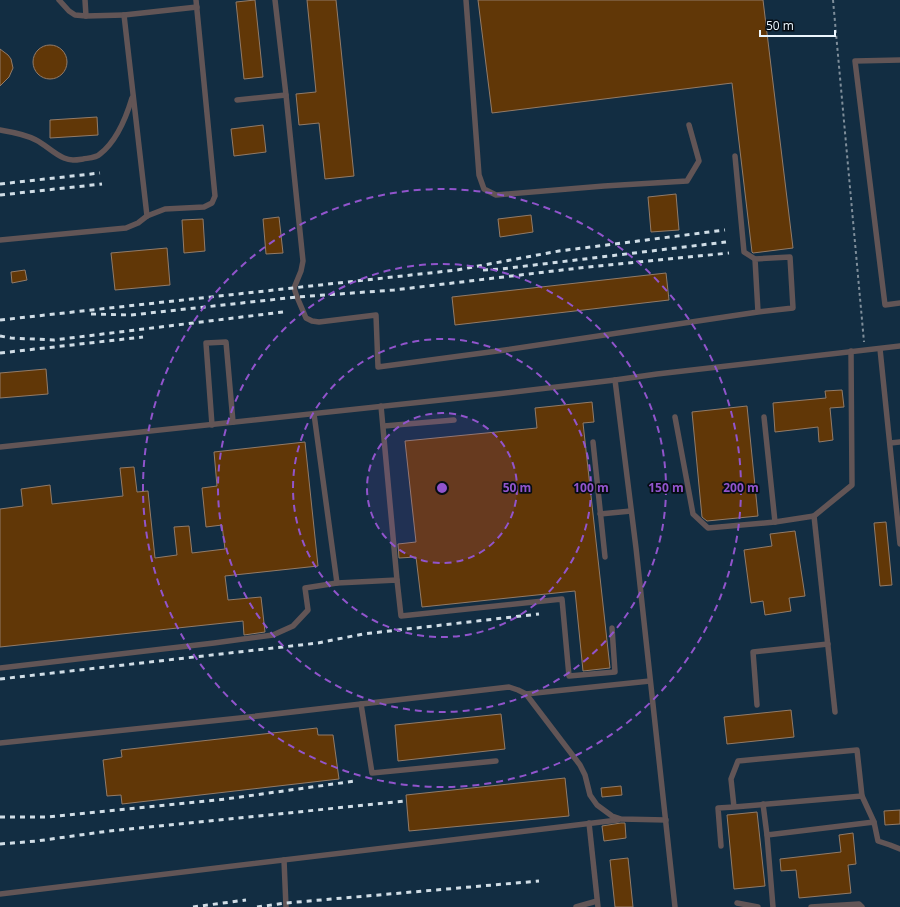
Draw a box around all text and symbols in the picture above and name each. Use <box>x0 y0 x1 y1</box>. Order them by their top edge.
scale bar <box>760 12 835 38</box>
text: 50 m <box>766 17 794 34</box>
text: 50 m <box>503 479 531 496</box>
text: 100 m <box>573 479 609 496</box>
text: 150 m <box>648 479 684 496</box>
text: 200 m <box>723 479 759 496</box>
centre of rings <box>435 481 449 495</box>

